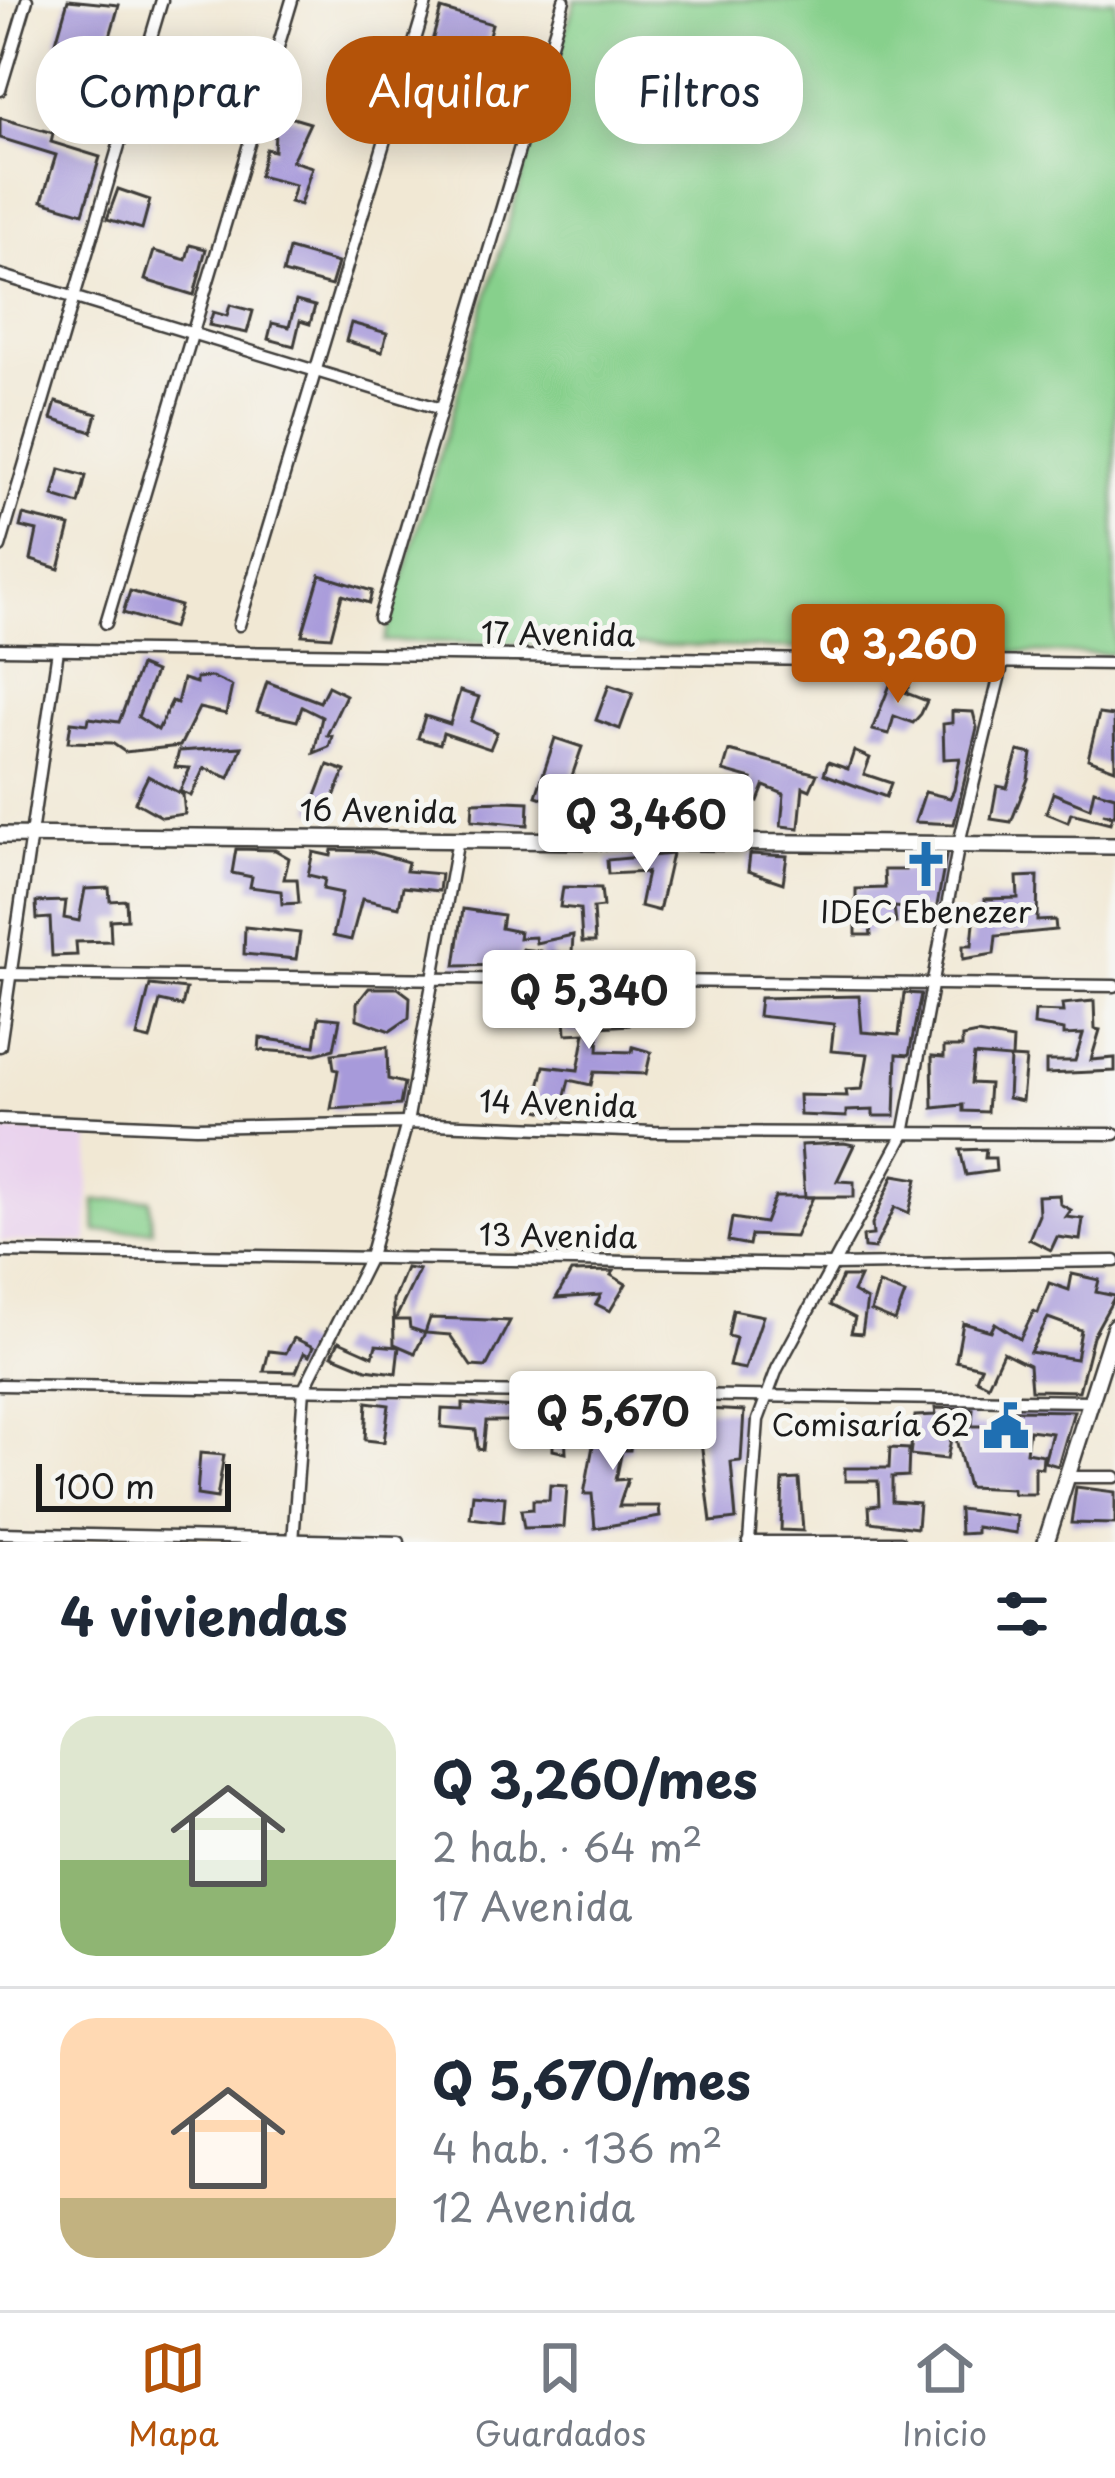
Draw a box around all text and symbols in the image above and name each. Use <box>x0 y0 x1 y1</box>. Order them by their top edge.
chip: Comprar <box>36 36 302 144</box>
chip: Alquilar <box>326 36 571 144</box>
chip: Filtros <box>595 36 803 144</box>
pin: Q 3,260 <box>787 604 1009 706</box>
street label: 17 Avenida <box>481 609 636 656</box>
text: Q 3,260 <box>819 613 977 672</box>
pin: Q 3,460 <box>535 774 757 876</box>
text: Q 3,460 <box>565 783 727 842</box>
street label: 16 Avenida <box>299 786 457 833</box>
church icon: IDEC Ebenezer <box>901 839 951 889</box>
place label: IDEC Ebenezer <box>820 888 1032 933</box>
pin: Q 5,340 <box>478 950 700 1052</box>
text: Q 5,340 <box>510 959 668 1018</box>
street label: 14 Avenida <box>478 1077 638 1128</box>
street label: 13 Avenida <box>479 1211 638 1258</box>
pin: Q 5,670 <box>502 1371 724 1473</box>
text: Q 5,670 <box>536 1380 690 1439</box>
place label: Comisaría 62 <box>771 1401 970 1446</box>
public building icon: Comisaría 62 <box>981 1401 1031 1451</box>
scale bar <box>36 1458 231 1511</box>
text: 100 m <box>54 1460 155 1510</box>
text: 4 viviendas <box>60 1576 348 1653</box>
icon: filters <box>989 1581 1055 1647</box>
text: Q 3,260/mes <box>432 1739 758 1816</box>
icon: home <box>156 1764 300 1908</box>
text: 2 hab. · 64 m² <box>432 1816 703 1875</box>
text: 17 Avenida <box>432 1875 632 1934</box>
text: Q 5,670/mes <box>432 2040 751 2117</box>
icon: home <box>156 2066 300 2210</box>
text: 4 hab. · 136 m² <box>432 2117 723 2176</box>
text: 12 Avenida <box>432 2176 635 2235</box>
tab: Mapa <box>128 2335 219 2457</box>
tab: Guardados <box>474 2335 646 2457</box>
tab: Inicio <box>902 2335 987 2457</box>

